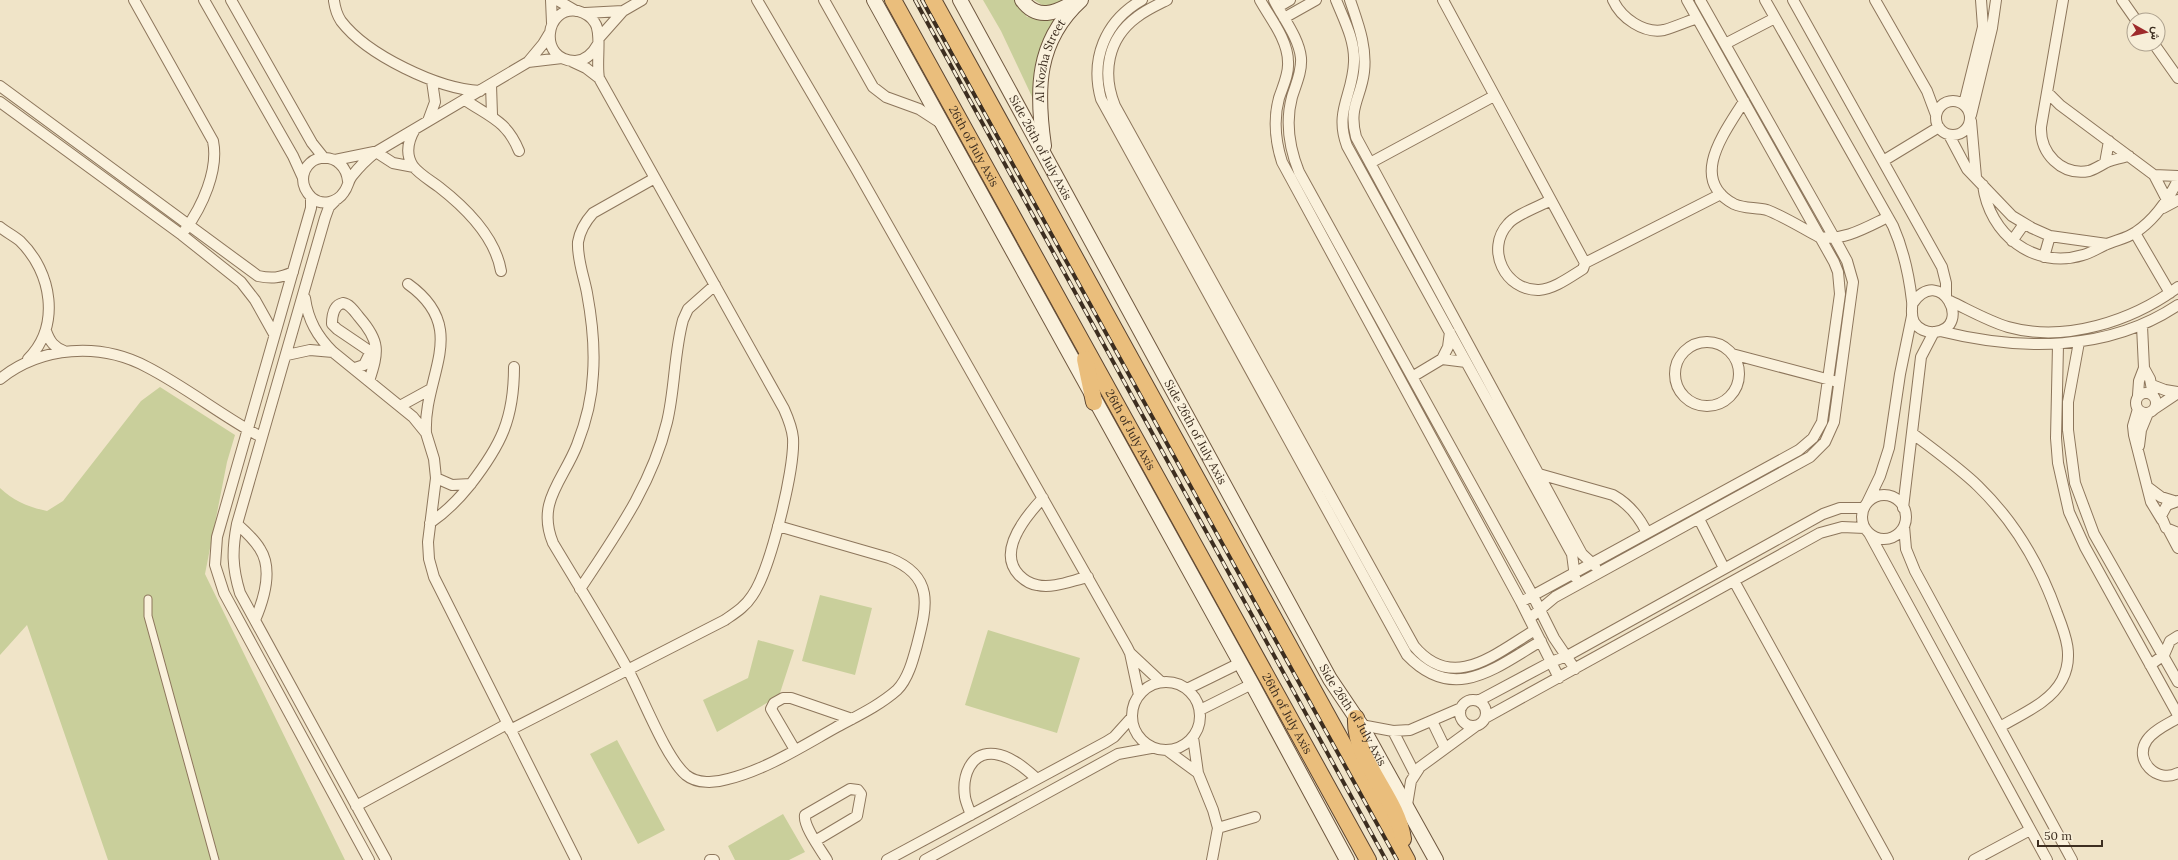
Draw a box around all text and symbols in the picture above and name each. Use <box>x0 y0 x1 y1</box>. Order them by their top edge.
north arrow <box>2126 12 2166 52</box>
street label: Al Nozha Street <box>1032 16 1069 104</box>
text: ش <box>2148 26 2164 41</box>
street label: Side 26th of July Axis <box>1006 92 1076 203</box>
street label: 26th of July Axis <box>946 103 1003 189</box>
street label: Side 26th of July Axis <box>1161 377 1231 487</box>
street label: 26th of July Axis <box>1102 386 1159 473</box>
street label: Side 26th of July Axis <box>1316 661 1390 769</box>
street label: 26th of July Axis <box>1259 670 1316 757</box>
scale bar <box>2038 822 2102 848</box>
text: 50 m <box>2044 828 2072 843</box>

